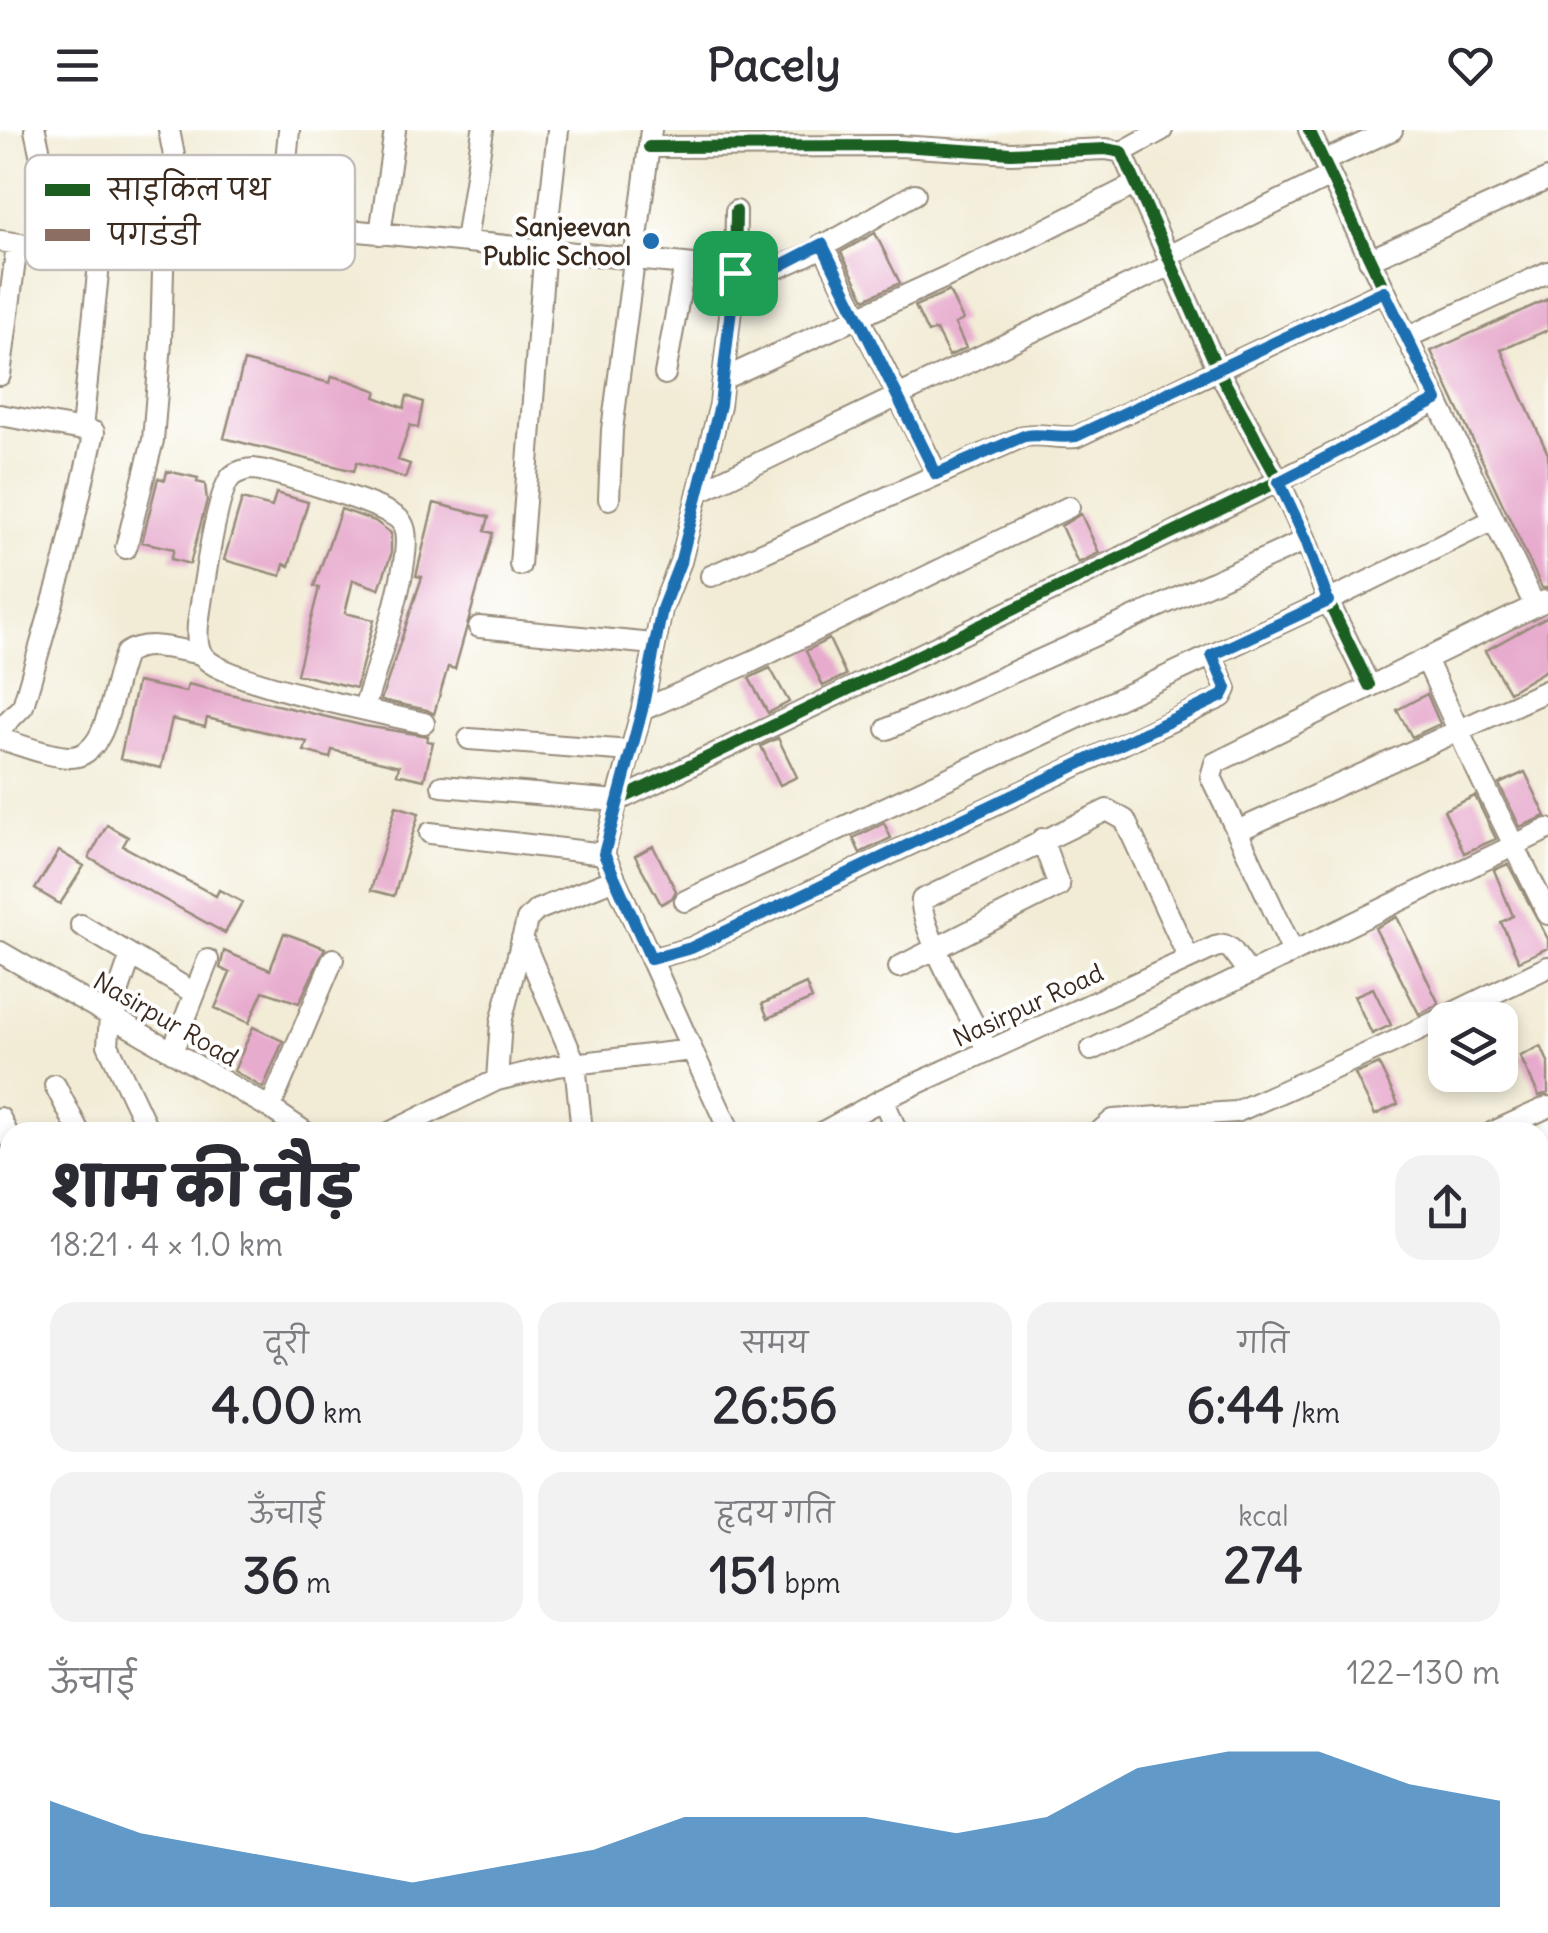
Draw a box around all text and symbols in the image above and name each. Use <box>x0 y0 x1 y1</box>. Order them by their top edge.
text: Pacely <box>707 37 841 93</box>
icon: menu <box>50 38 105 93</box>
icon: heart <box>1443 38 1498 93</box>
legend <box>25 155 355 270</box>
text: साइकिल पथ <box>106 168 272 208</box>
place label: Sanjeevan Public School <box>483 211 632 272</box>
text: पगडंडी <box>106 213 201 253</box>
marker: Sanjeevan Public School <box>640 230 662 252</box>
pin <box>693 231 778 316</box>
icon: arrive <box>708 246 763 301</box>
street label: Nasirpur Road <box>948 956 1108 1054</box>
street label: Nasirpur Road <box>88 965 244 1073</box>
map controls <box>1428 1002 1518 1092</box>
button: layers <box>1428 1002 1518 1092</box>
text: शाम की दौड़ <box>50 1152 356 1221</box>
button: share <box>1395 1155 1500 1260</box>
text: 18:21 · 4 × 1.0 km <box>50 1224 283 1265</box>
text: दूरी <box>265 1325 309 1361</box>
text: समय <box>742 1325 808 1361</box>
text: गति <box>1238 1325 1289 1361</box>
text: 4.00 <box>211 1374 316 1437</box>
text: 26:56 <box>712 1374 838 1437</box>
text: 6:44 <box>1187 1374 1284 1437</box>
text: km <box>316 1395 362 1431</box>
text: /km <box>1284 1395 1340 1431</box>
text: ऊँचाई <box>249 1495 324 1531</box>
text: हृदय गति <box>716 1495 834 1531</box>
text: kcal <box>1238 1498 1289 1534</box>
text: 274 <box>1223 1534 1303 1597</box>
text: 36 <box>242 1544 300 1607</box>
text: 151 <box>709 1544 778 1607</box>
text: m <box>300 1565 331 1601</box>
text: bpm <box>778 1565 841 1601</box>
text: 122–130 m <box>1346 1652 1500 1693</box>
text: ऊँचाई <box>50 1661 136 1702</box>

